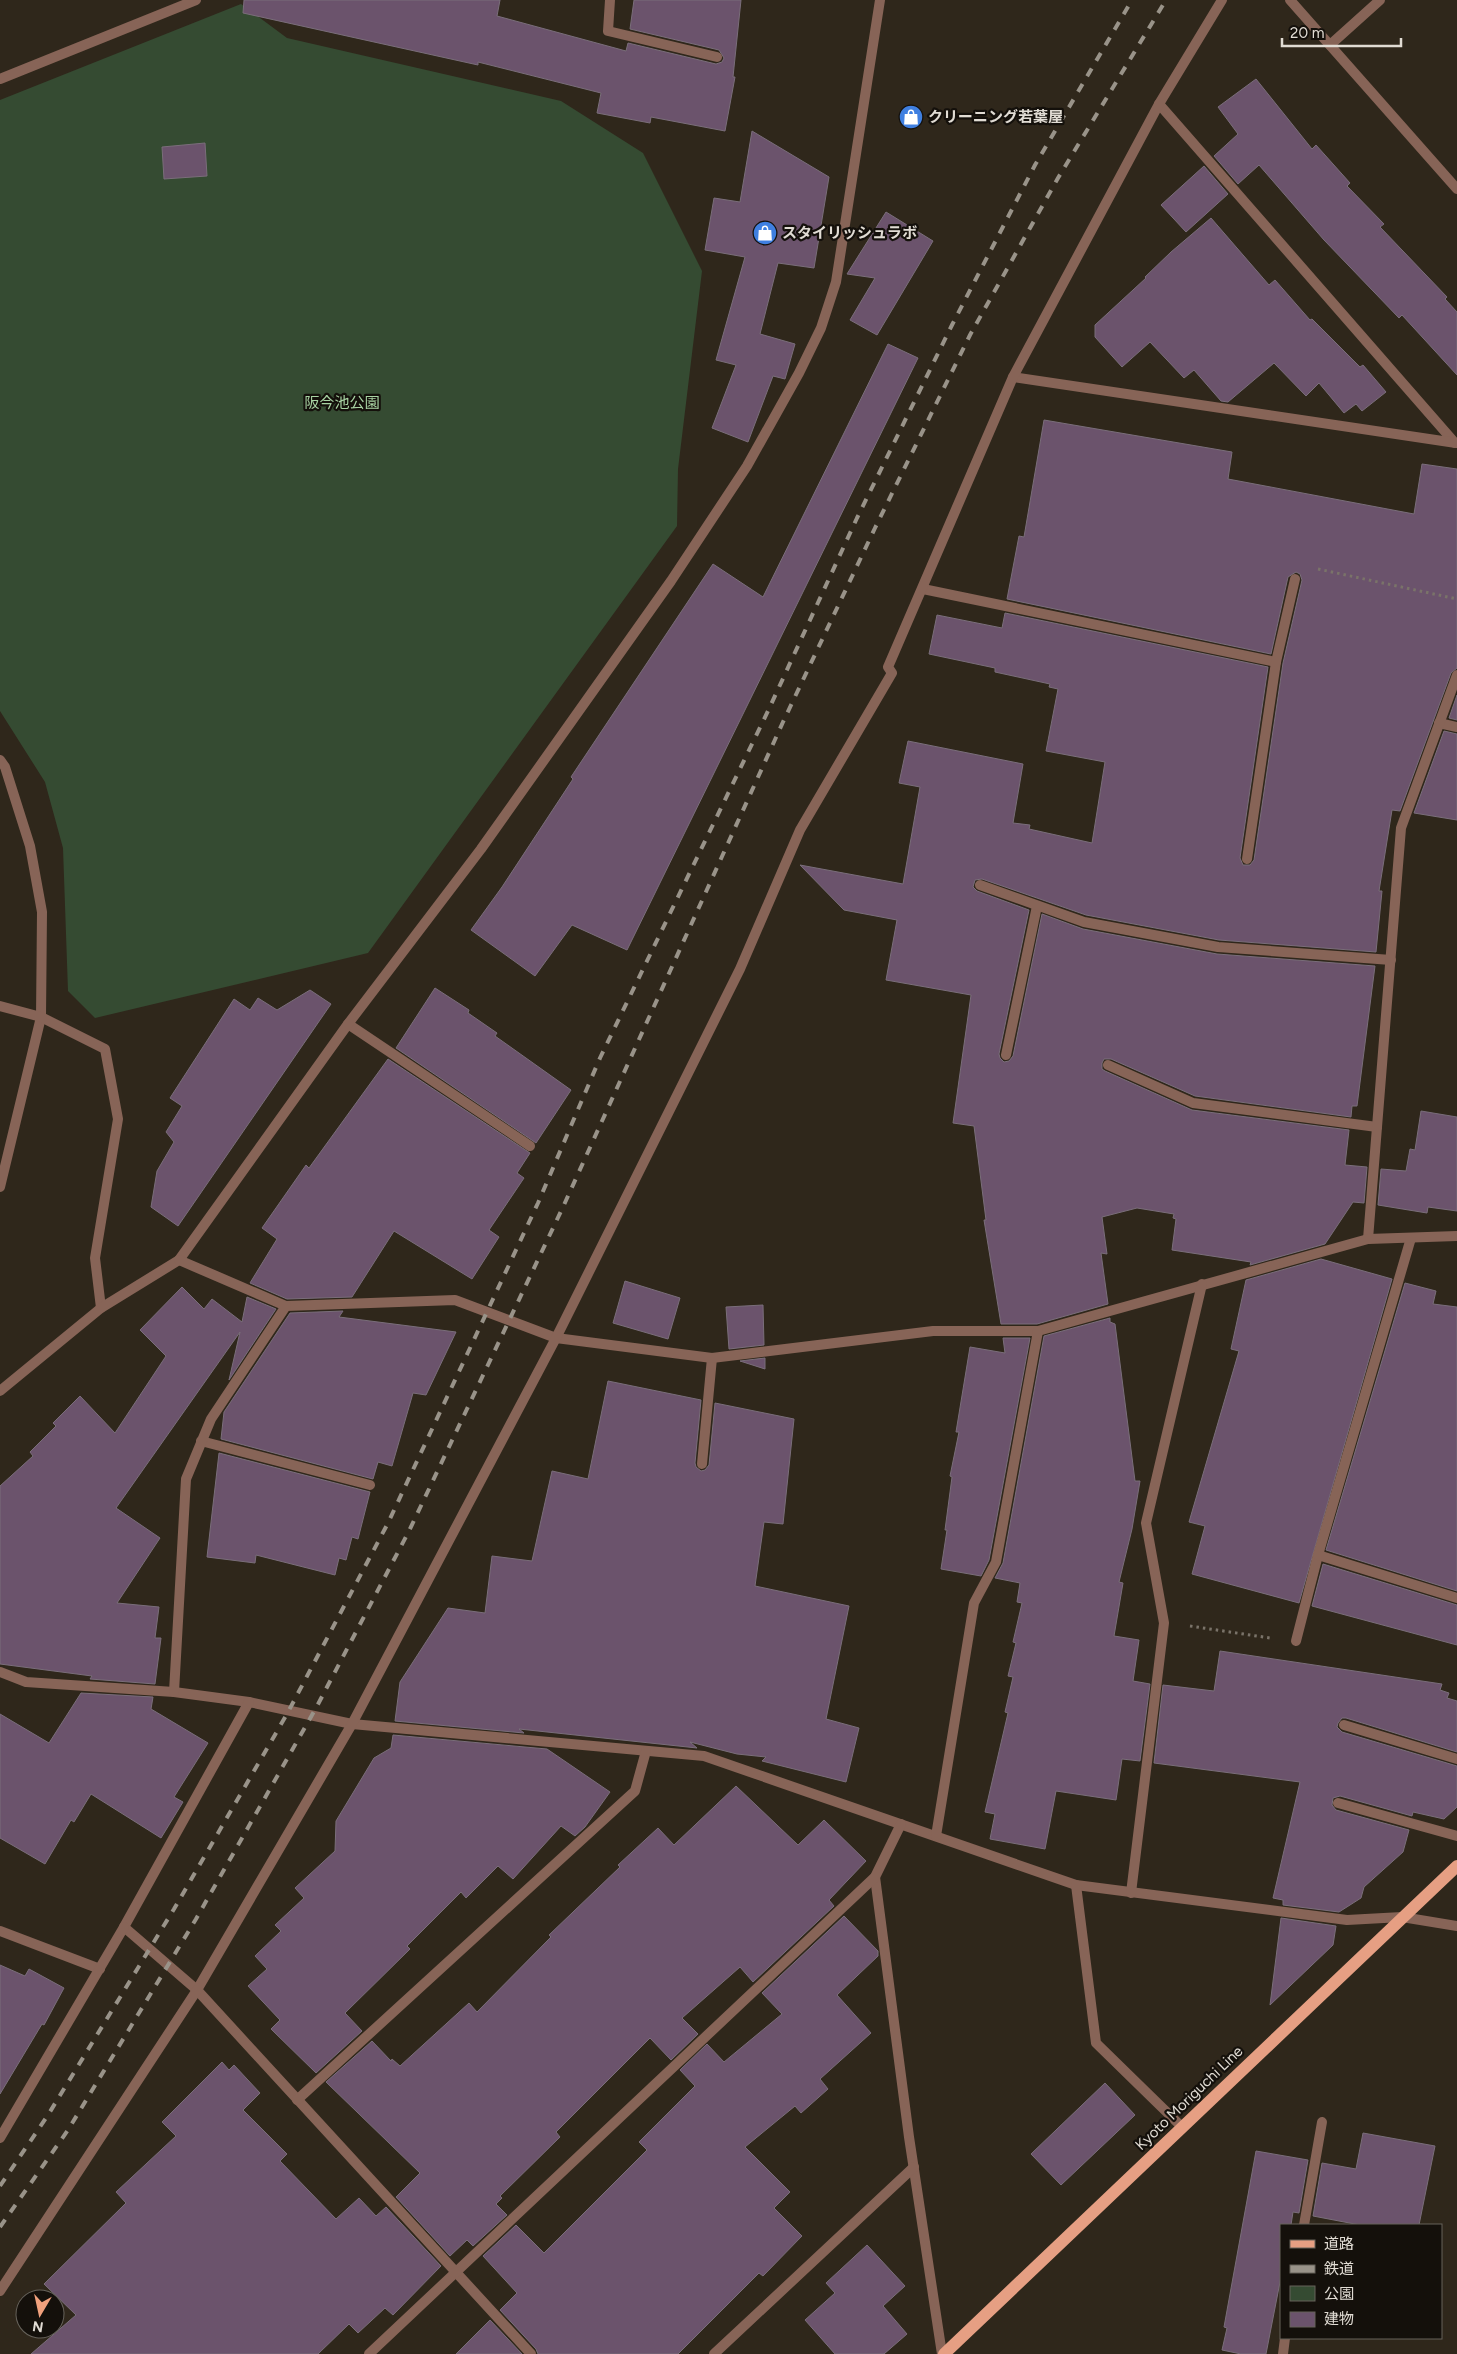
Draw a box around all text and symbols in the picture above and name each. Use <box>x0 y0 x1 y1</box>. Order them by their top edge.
scale bar <box>1282 15 1401 47</box>
text: 20 m <box>1290 24 1324 42</box>
shop icon: クリーニング若葉屋 <box>898 104 924 130</box>
place label: クリーニング若葉屋 <box>928 108 1063 126</box>
shop icon: スタイリッシュラボ <box>752 220 778 246</box>
place label: スタイリッシュラボ <box>782 224 917 242</box>
park label: 阪今池公園 <box>304 394 380 412</box>
street label: Kyoto Moriguchi Line <box>1132 2042 1246 2154</box>
legend <box>1280 2224 1442 2339</box>
text: 道路 <box>1324 2235 1354 2253</box>
text: 鉄道 <box>1324 2260 1354 2278</box>
text: 公園 <box>1324 2285 1354 2303</box>
north arrow <box>15 2289 65 2339</box>
text: 建物 <box>1324 2310 1354 2328</box>
text: N <box>31 2317 45 2336</box>

